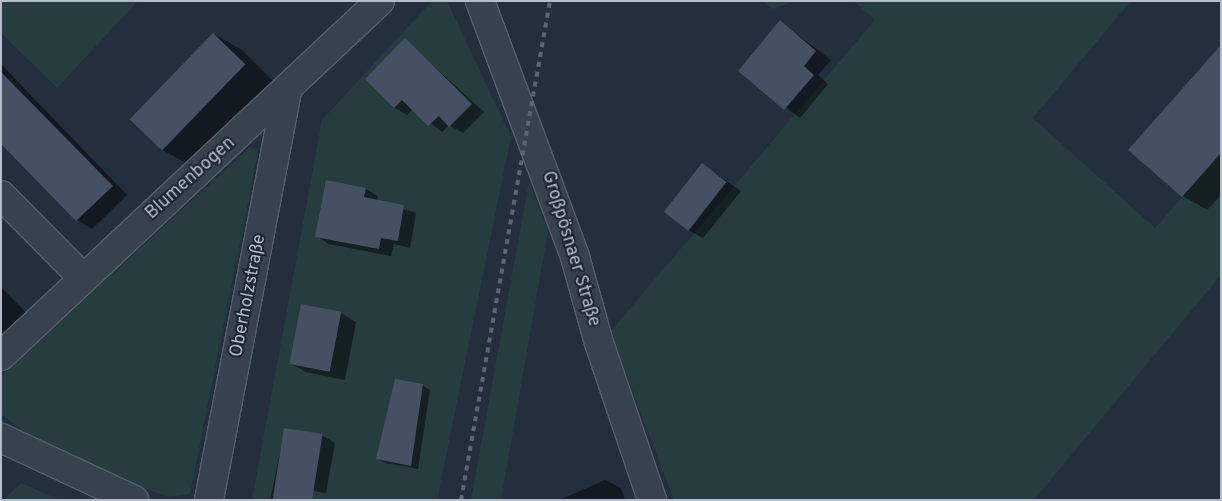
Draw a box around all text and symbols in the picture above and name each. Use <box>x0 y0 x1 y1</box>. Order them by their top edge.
street label: Blumenbogen <box>142 133 240 225</box>
street label: Großpösnaer Straße <box>536 169 604 329</box>
street label: Oberholzstraße <box>227 233 271 359</box>

